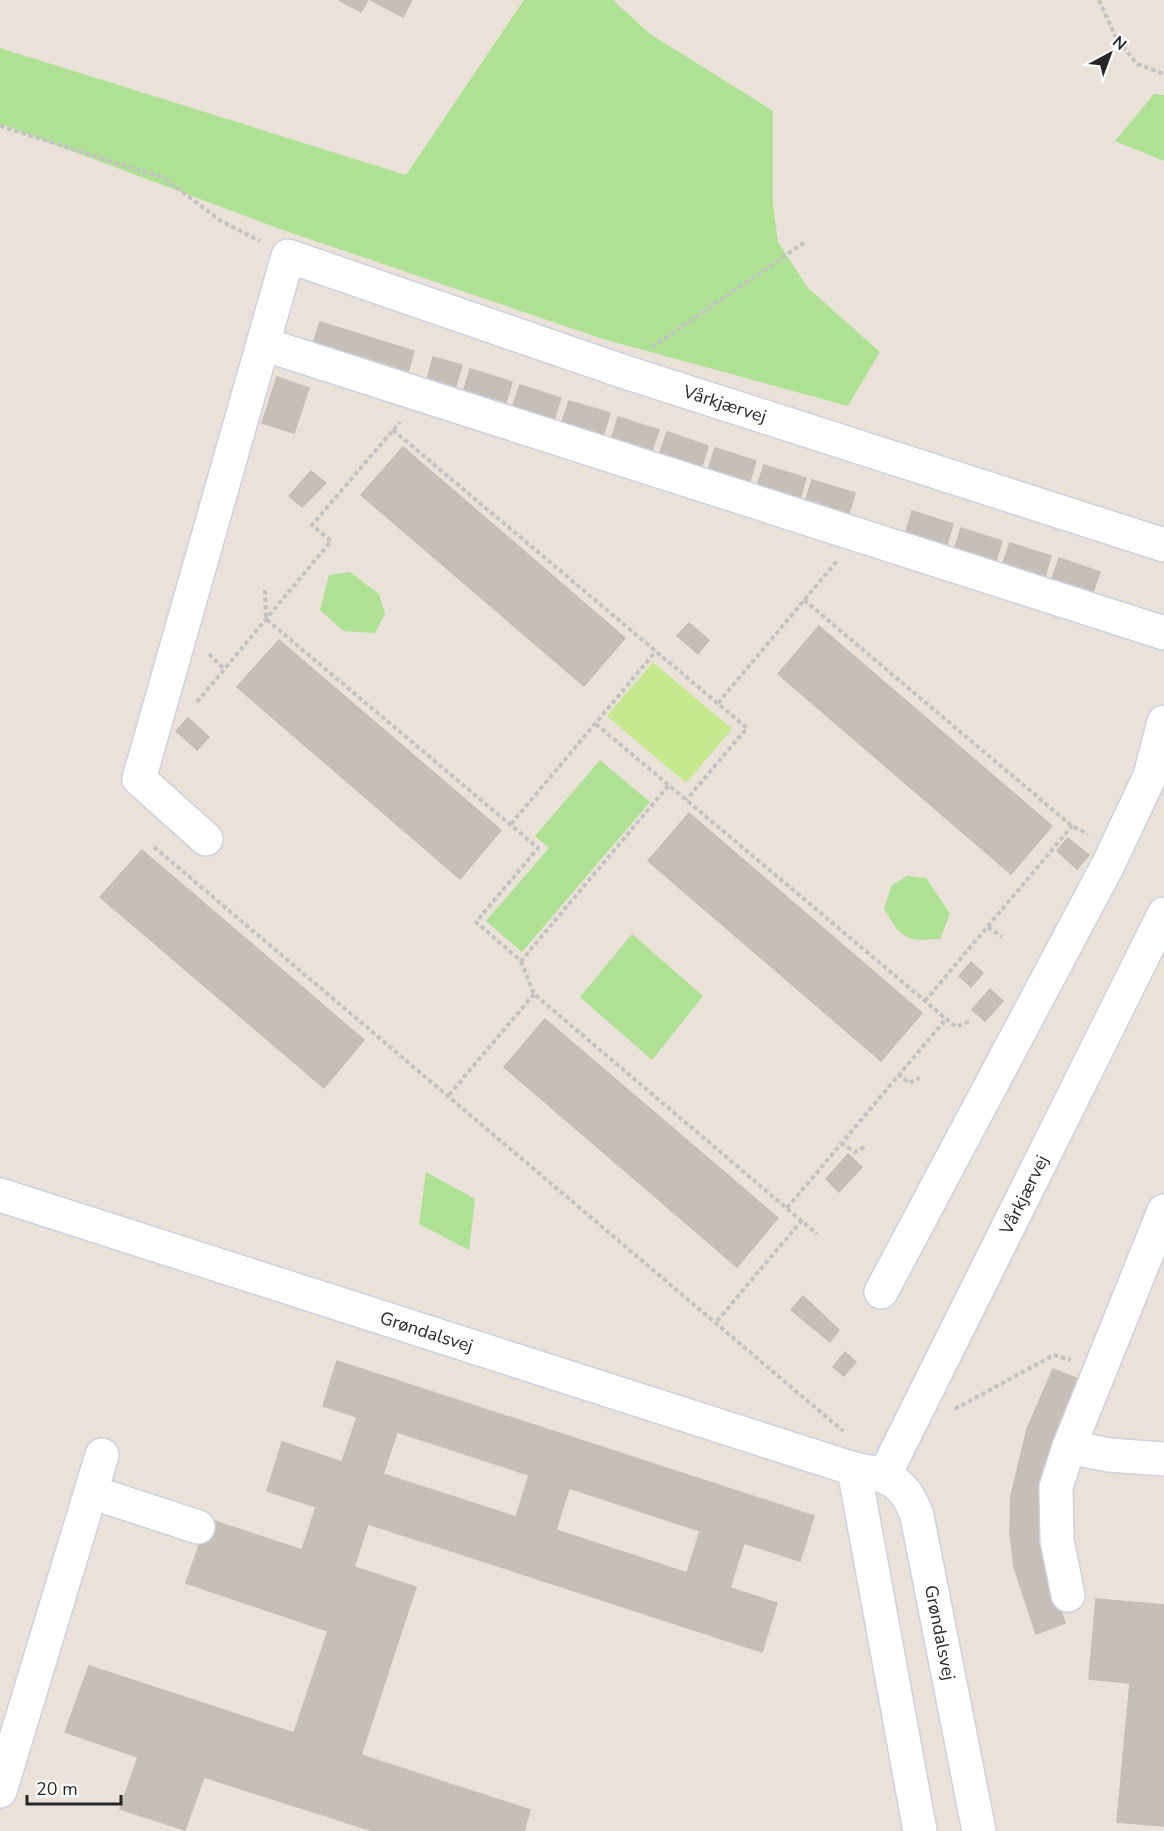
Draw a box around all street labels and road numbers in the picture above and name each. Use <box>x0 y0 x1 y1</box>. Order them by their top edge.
street label: Vårkjærvej <box>679 379 769 429</box>
street label: Vårkjærvej <box>994 1151 1054 1240</box>
street label: Grøndalsvej <box>377 1306 476 1358</box>
street label: Grøndalsvej <box>919 1583 961 1682</box>

